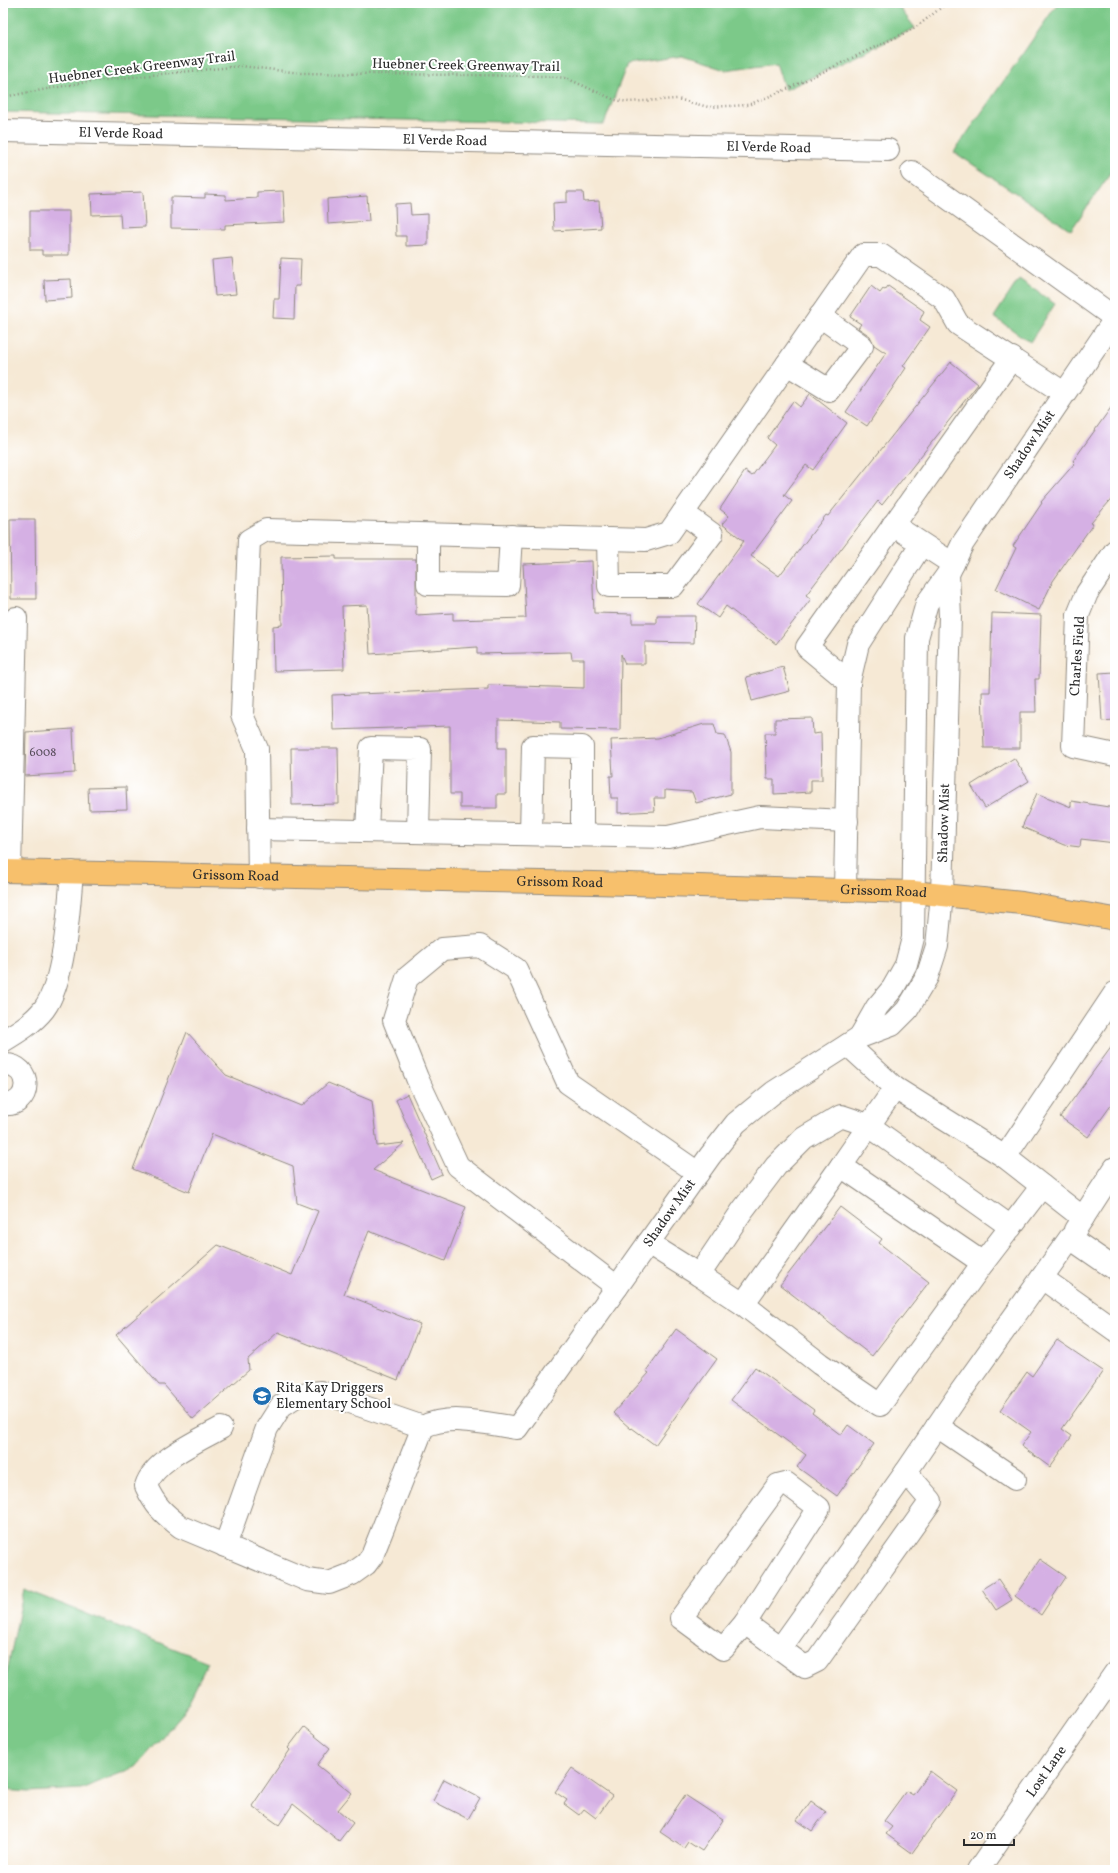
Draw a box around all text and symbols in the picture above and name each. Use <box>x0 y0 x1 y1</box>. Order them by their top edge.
street label: Huebner Creek Greenway Trail <box>48 47 236 89</box>
street label: Huebner Creek Greenway Trail <box>372 55 560 77</box>
street label: El Verde Road <box>78 123 164 144</box>
street label: El Verde Road <box>402 130 488 151</box>
street label: El Verde Road <box>726 137 812 158</box>
street label: Shadow Mist <box>999 406 1060 483</box>
street label: Charles Field <box>1066 615 1090 697</box>
house number: 6008 <box>30 745 56 761</box>
street label: Shadow Mist <box>933 783 955 863</box>
street label: Grissom Road <box>192 865 280 886</box>
street label: Grissom Road <box>516 872 604 893</box>
street label: Grissom Road <box>840 880 928 903</box>
street label: Shadow Mist <box>639 1175 700 1251</box>
place label: Rita Kay Driggers Elementary School <box>276 1379 391 1414</box>
school or university icon: Rita Kay Driggers Elementary School <box>251 1385 273 1407</box>
street label: Lost Lane <box>1022 1742 1071 1801</box>
scale bar <box>964 1821 1014 1847</box>
text: 20 m <box>970 1828 997 1844</box>

